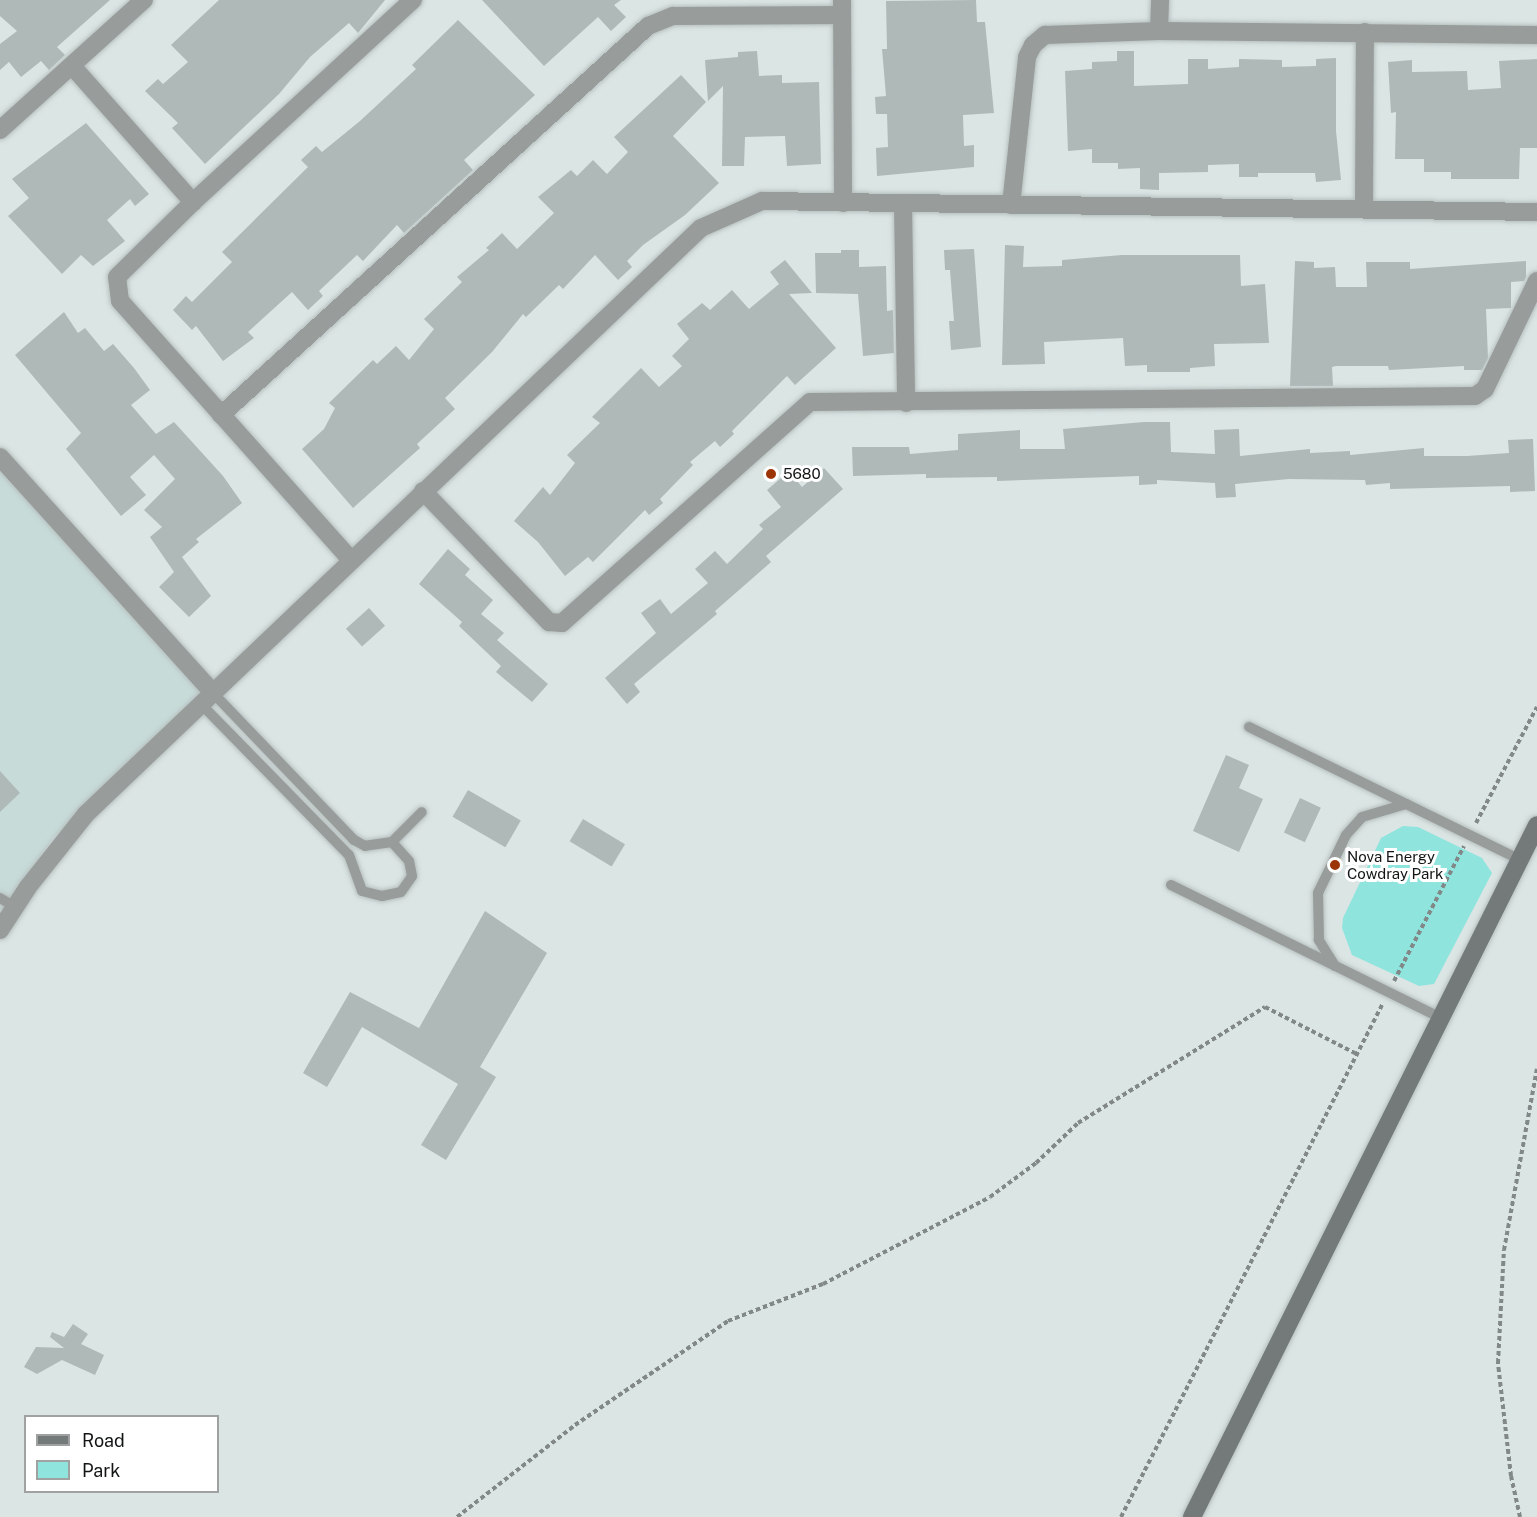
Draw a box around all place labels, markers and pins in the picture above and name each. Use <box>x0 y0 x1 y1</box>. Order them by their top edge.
place label: 5680 <box>783 465 821 483</box>
marker: 5680 <box>764 467 778 481</box>
place label: Nova Energy Cowdray Park <box>1347 847 1444 882</box>
marker: Nova Energy Cowdray Park <box>1328 858 1342 872</box>

